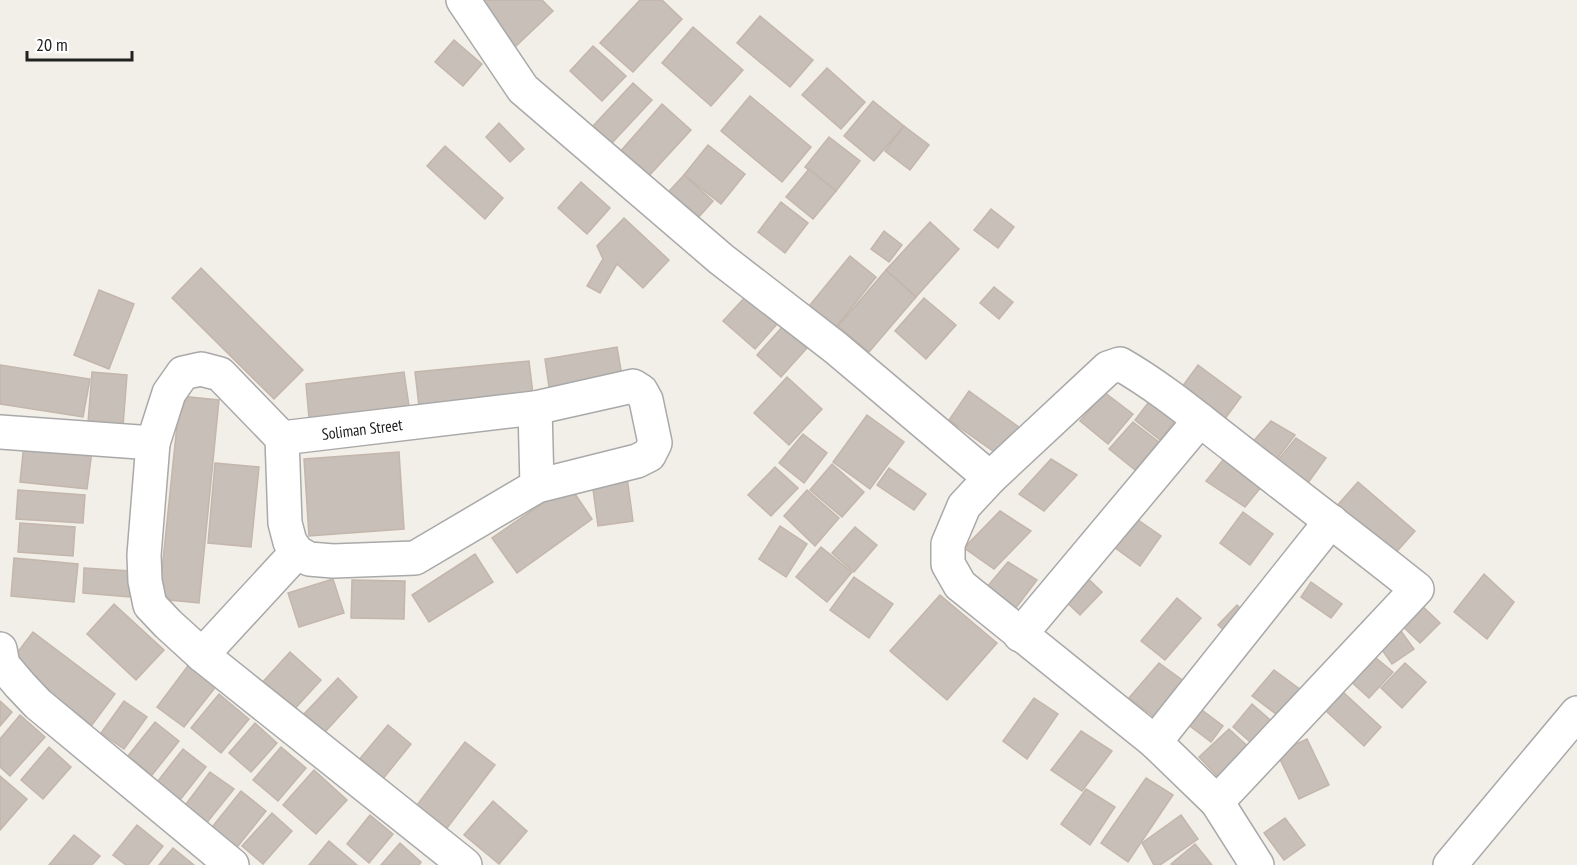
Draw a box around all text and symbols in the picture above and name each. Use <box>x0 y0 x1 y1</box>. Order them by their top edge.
scale bar <box>27 24 132 62</box>
text: 20 m <box>36 33 68 56</box>
street label: Soliman Street <box>320 414 404 444</box>

